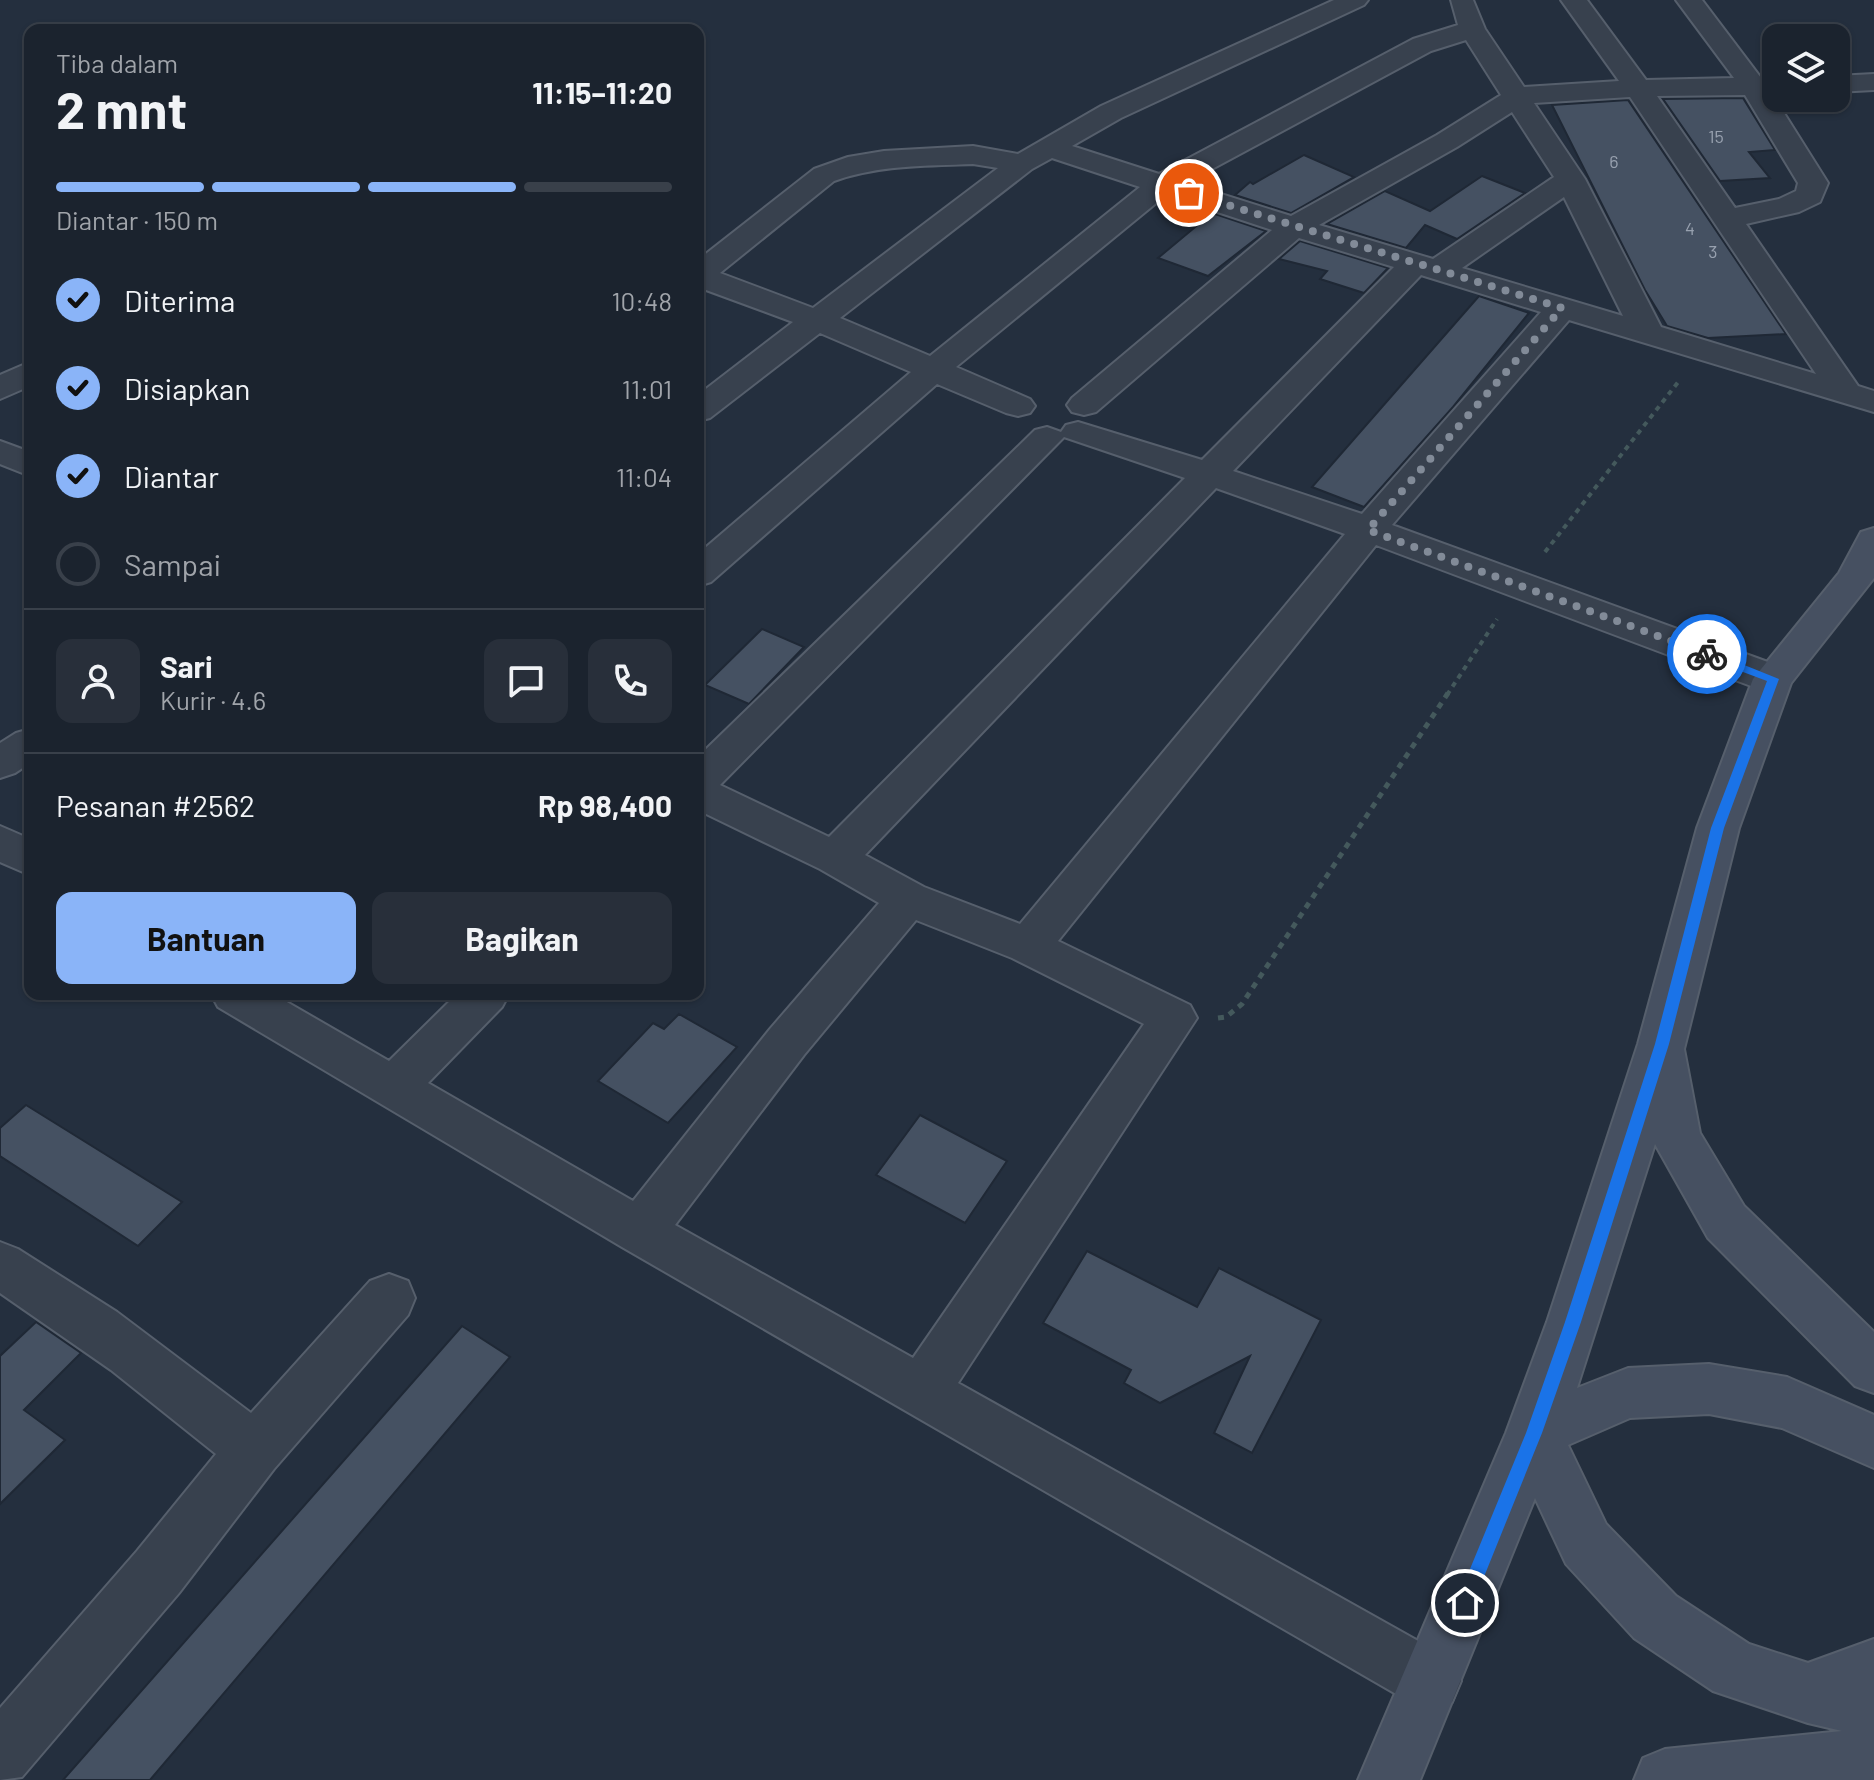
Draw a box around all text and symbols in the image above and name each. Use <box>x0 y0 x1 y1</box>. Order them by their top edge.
map controls <box>1762 24 1850 112</box>
button: layers <box>1762 24 1850 112</box>
text: Tiba dalam <box>56 47 178 78</box>
text: 11:15–11:20 <box>532 74 672 110</box>
text: 2 mnt <box>56 77 187 139</box>
house number: 15 <box>1708 125 1724 147</box>
house number: 6 <box>1609 150 1619 172</box>
pin <box>1155 159 1223 227</box>
icon: bag <box>1167 171 1211 215</box>
text: Diantar · 150 m <box>56 204 218 235</box>
house number: 4 <box>1685 217 1695 239</box>
house number: 3 <box>1708 240 1718 262</box>
icon: check <box>56 278 100 322</box>
text: Diterima <box>124 282 235 318</box>
text: 10:48 <box>612 285 672 316</box>
icon: check <box>56 366 100 410</box>
text: Disiapkan <box>124 370 250 406</box>
text: 11:01 <box>622 373 672 404</box>
icon: check <box>56 454 100 498</box>
text: Diantar <box>124 458 219 494</box>
text: 11:04 <box>616 461 672 492</box>
text: Sampai <box>124 546 221 582</box>
courier <box>1667 614 1747 694</box>
icon: bike <box>1685 632 1729 676</box>
button: person <box>56 639 140 723</box>
button: chat <box>484 639 568 723</box>
button: phone <box>588 639 672 723</box>
text: Sari <box>160 648 213 684</box>
text: Kurir · 4.6 <box>160 684 266 715</box>
text: Pesanan #2562 <box>56 787 255 823</box>
text: Rp 98,400 <box>538 787 672 823</box>
button: Bantuan <box>56 892 356 984</box>
button: Bagikan <box>372 892 672 984</box>
pin <box>1431 1569 1499 1637</box>
icon: home <box>1443 1581 1487 1625</box>

